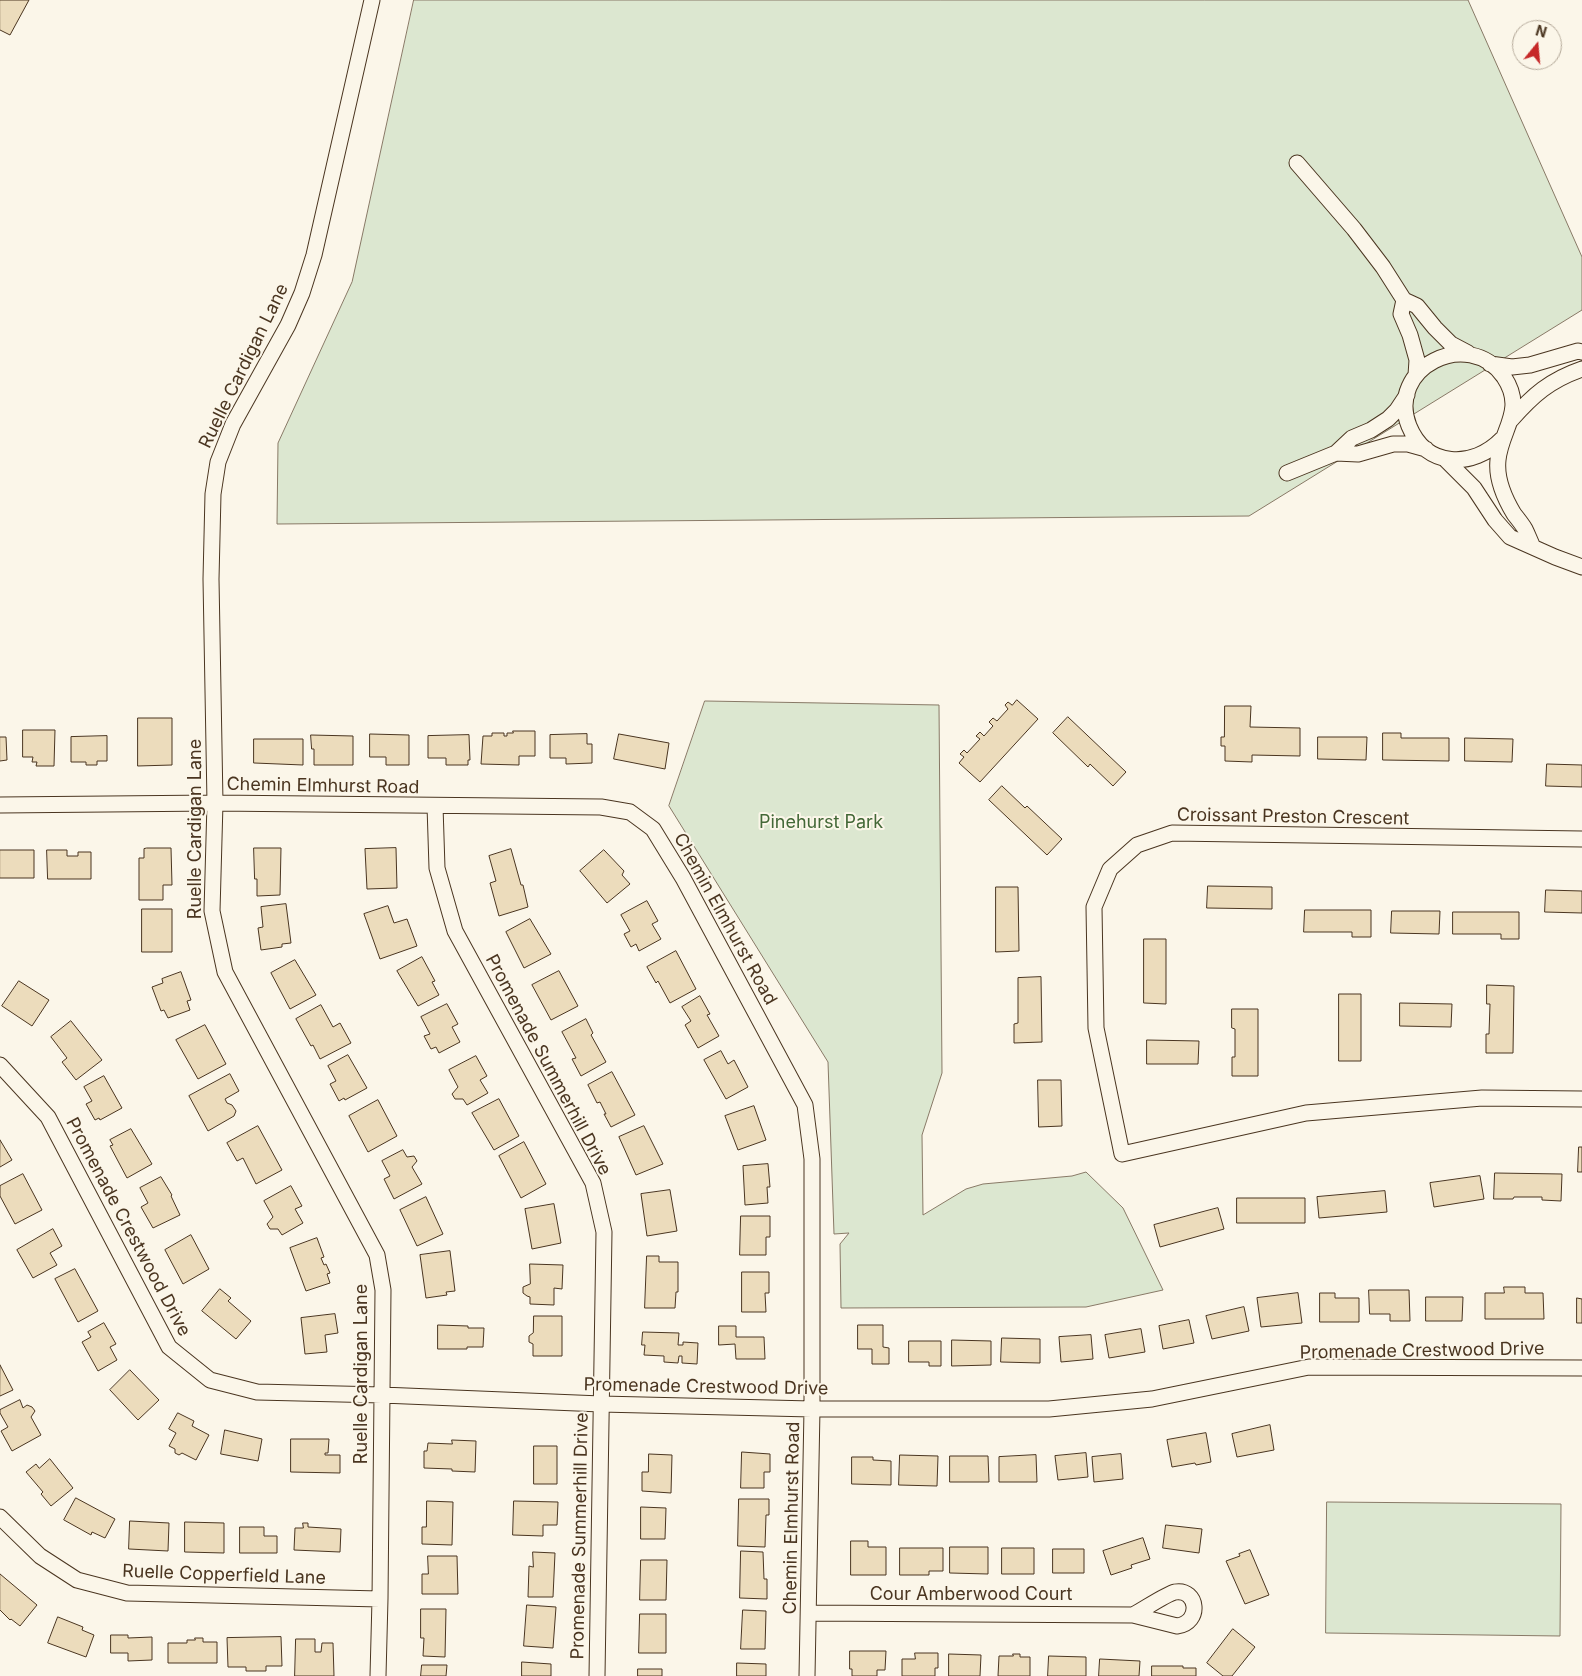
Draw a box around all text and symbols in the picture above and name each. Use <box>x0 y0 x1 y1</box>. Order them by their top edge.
north arrow <box>1512 20 1562 70</box>
text: N <box>1534 21 1549 41</box>
street label: Ruelle Cardigan Lane <box>195 280 293 452</box>
street label: Ruelle Cardigan Lane <box>185 739 207 919</box>
street label: Chemin Elmhurst Road <box>226 774 420 798</box>
street label: Croissant Preston Crescent <box>1177 804 1409 830</box>
park label: Pinehurst Park <box>759 812 883 834</box>
street label: Chemin Elmhurst Road <box>669 829 781 1009</box>
street label: Promenade Summerhill Drive <box>480 951 616 1179</box>
street label: Promenade Crestwood Drive <box>61 1114 195 1340</box>
street label: Ruelle Cardigan Lane <box>351 1284 373 1464</box>
street label: Promenade Crestwood Drive <box>1299 1338 1545 1364</box>
street label: Promenade Crestwood Drive <box>583 1374 829 1400</box>
street label: Promenade Summerhill Drive <box>567 1412 593 1660</box>
street label: Chemin Elmhurst Road <box>780 1421 804 1615</box>
street label: Ruelle Copperfield Lane <box>122 1561 326 1589</box>
street label: Cour Amberwood Court <box>870 1584 1072 1606</box>

